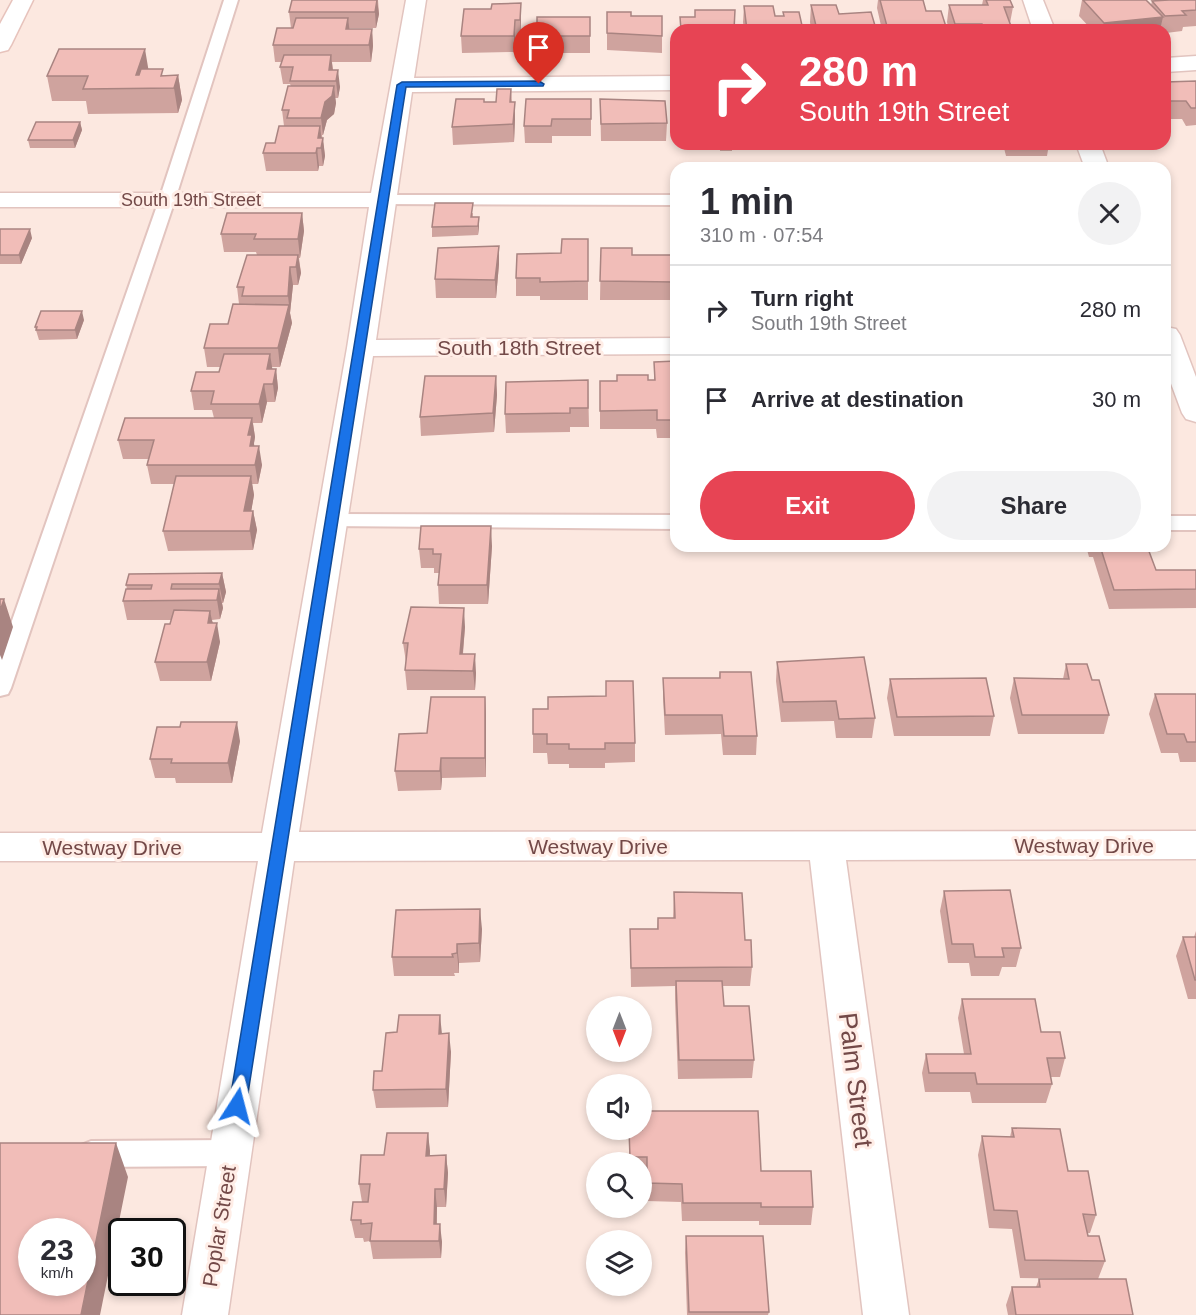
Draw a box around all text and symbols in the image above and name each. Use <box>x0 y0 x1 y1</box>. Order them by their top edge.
pin <box>513 22 564 84</box>
icon: arrive <box>522 31 555 64</box>
icon: right <box>700 48 778 126</box>
text: 280 m <box>799 48 918 95</box>
text: South 19th Street <box>799 97 1009 127</box>
text: 1 min <box>700 181 794 222</box>
button: close <box>1078 182 1141 245</box>
street label: South 19th Street <box>121 190 261 210</box>
text: 310 m · 07:54 <box>700 224 823 246</box>
text: Turn right <box>751 286 853 311</box>
icon: right <box>700 294 733 327</box>
text: 280 m <box>1080 297 1141 322</box>
text: South 19th Street <box>751 312 907 334</box>
street label: South 18th Street <box>437 336 601 359</box>
icon: arrive <box>700 384 733 417</box>
text: Arrive at destination <box>751 387 964 412</box>
text: 30 m <box>1092 387 1141 412</box>
button: Exit <box>700 471 915 540</box>
button: Share <box>927 471 1141 540</box>
street label: Westway Drive <box>1014 834 1154 857</box>
street label: Westway Drive <box>528 835 668 858</box>
street label: Westway Drive <box>42 836 182 859</box>
north arrow <box>586 996 652 1062</box>
map controls <box>586 996 652 1296</box>
street label: Palm Street <box>833 1011 879 1150</box>
position arrow <box>205 1074 269 1138</box>
button: sound <box>586 1074 652 1140</box>
button: search <box>586 1152 652 1218</box>
street label: Poplar Street <box>198 1164 240 1288</box>
speed limit sign: 30 <box>108 1218 186 1296</box>
button: layers <box>586 1230 652 1296</box>
text: 23 <box>40 1233 74 1266</box>
text: km/h <box>41 1264 73 1281</box>

